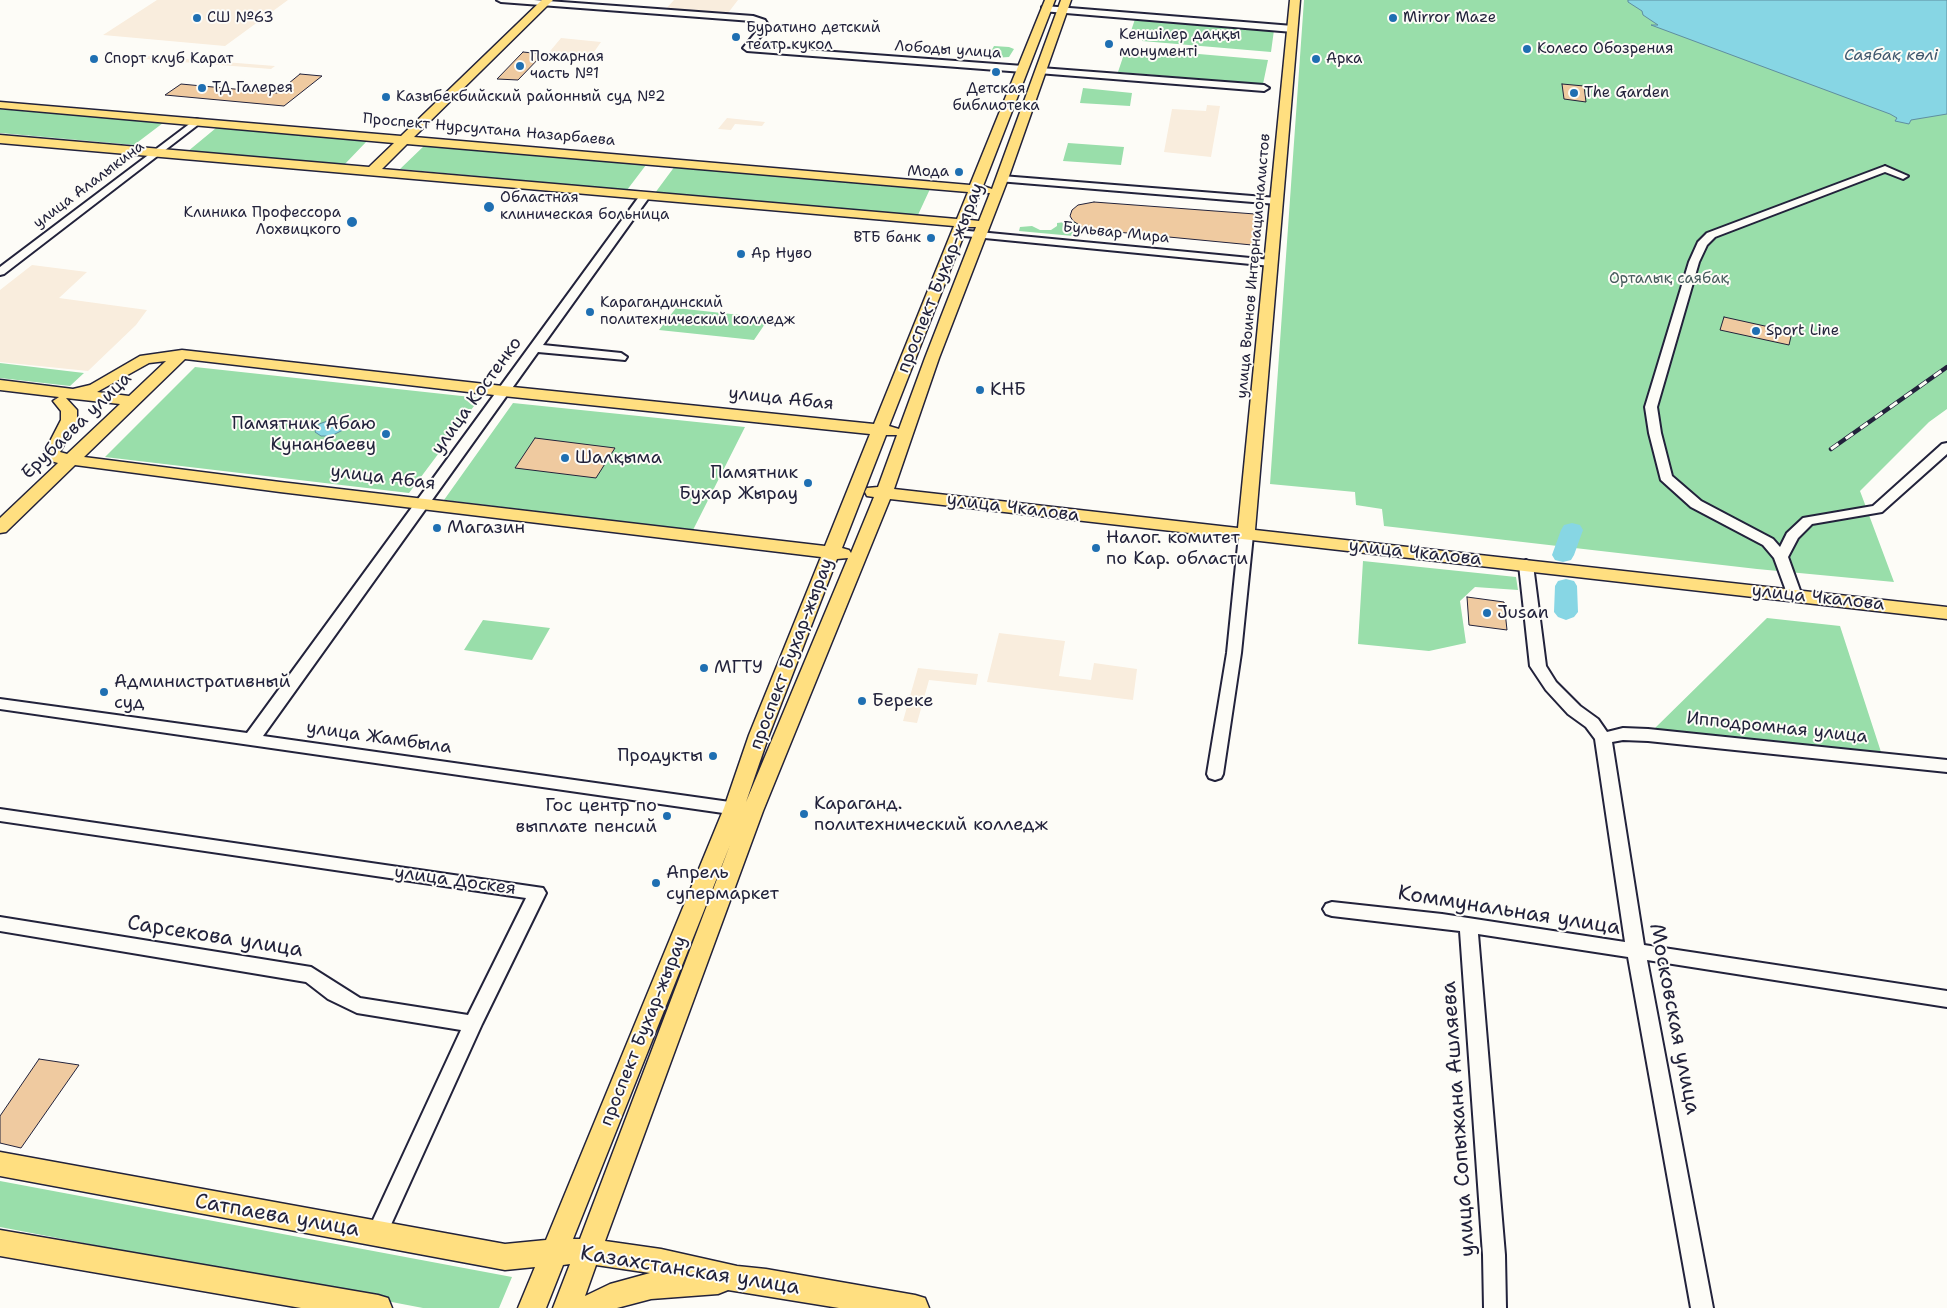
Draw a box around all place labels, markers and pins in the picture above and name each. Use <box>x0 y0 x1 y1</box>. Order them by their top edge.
place label: СШ №63 <box>207 9 274 27</box>
place label: Mirror Maze <box>1403 9 1496 27</box>
marker: СШ №63 <box>191 12 203 24</box>
marker: Mirror Maze <box>1387 12 1399 24</box>
place label: Буратино детский театр кукол <box>746 19 881 54</box>
place label: Кеншілер даңқы монументі <box>1119 26 1240 61</box>
marker: Буратино детский театр кукол <box>730 31 742 43</box>
marker: Кеншілер даңқы монументі <box>1103 38 1115 50</box>
place label: Колесо Обозрения <box>1537 40 1673 58</box>
marker: Колесо Обозрения <box>1521 43 1533 55</box>
place label: Пожарная часть №1 <box>530 48 604 83</box>
place label: Спорт клуб Карат <box>104 50 233 68</box>
place label: Арка <box>1326 50 1362 68</box>
marker: Спорт клуб Карат <box>88 53 100 65</box>
marker: Арка <box>1310 53 1322 65</box>
marker: Пожарная часть №1 <box>514 60 526 72</box>
marker: Детская библиотека <box>990 66 1002 78</box>
place label: ТД Галерея <box>212 79 293 97</box>
place label: Детская библиотека <box>953 80 1039 115</box>
marker: ТД Галерея <box>196 82 208 94</box>
place label: The Garden <box>1584 84 1669 102</box>
marker: The Garden <box>1568 87 1580 99</box>
place label: Казыбекбийский районный суд №2 <box>396 88 666 106</box>
marker: Казыбекбийский районный суд №2 <box>380 91 392 103</box>
place label: Мода <box>907 163 949 181</box>
marker: Мода <box>953 166 965 178</box>
place label: Областная клиническая больница <box>500 189 669 224</box>
marker: Областная клиническая больница <box>482 200 496 214</box>
place label: Клиника Профессора Лохвицкого <box>184 204 341 239</box>
marker: Клиника Профессора Лохвицкого <box>345 215 359 229</box>
place label: ВТБ банк <box>853 229 921 247</box>
marker: ВТБ банк <box>925 232 937 244</box>
place label: Ар Нуво <box>751 245 812 263</box>
marker: Ар Нуво <box>735 248 747 260</box>
place label: Карагандинский политехнический колледж <box>600 294 795 329</box>
marker: Карагандинский политехнический колледж <box>584 306 596 318</box>
place label: Sport Line <box>1766 322 1839 340</box>
marker: Sport Line <box>1750 325 1762 337</box>
place label: КНБ <box>990 379 1026 401</box>
marker: КНБ <box>974 384 986 396</box>
place label: Памятник Абаю Кунанбаеву <box>232 413 376 456</box>
marker: Памятник Абаю Кунанбаеву <box>380 428 392 440</box>
place label: Шалқыма <box>575 447 662 469</box>
marker: Шалқыма <box>559 452 571 464</box>
place label: Памятник Бухар Жырау <box>679 462 798 504</box>
marker: Памятник Бухар Жырау <box>802 477 814 489</box>
place label: Магазин <box>447 517 525 539</box>
marker: Магазин <box>431 522 443 534</box>
place label: Налог. комитет по Кар. области <box>1106 527 1248 570</box>
marker: Налог. комитет по Кар. области <box>1090 542 1102 554</box>
place label: Jusan <box>1497 602 1549 624</box>
marker: Jusan <box>1481 607 1493 619</box>
place label: МГТУ <box>714 657 763 679</box>
marker: МГТУ <box>698 662 710 674</box>
place label: Административный суд <box>114 671 290 714</box>
marker: Административный суд <box>98 686 110 698</box>
place label: Береке <box>872 690 933 712</box>
marker: Береке <box>856 695 868 707</box>
place label: Продукты <box>617 745 703 767</box>
marker: Продукты <box>707 750 719 762</box>
place label: Караганд. политехнический колледж <box>814 793 1048 836</box>
place label: Гос центр по выплате пенсий <box>515 795 657 838</box>
marker: Караганд. политехнический колледж <box>798 808 810 820</box>
marker: Гос центр по выплате пенсий <box>661 810 673 822</box>
place label: Апрель супермаркет <box>666 862 779 904</box>
marker: Апрель супермаркет <box>650 877 662 889</box>

